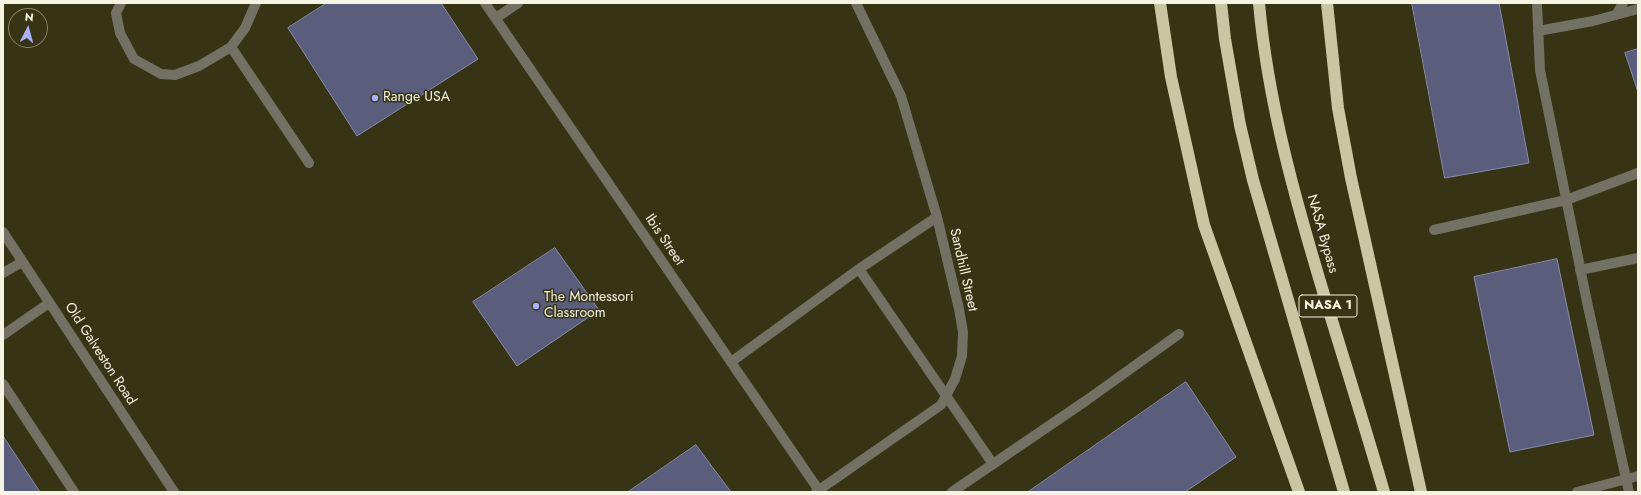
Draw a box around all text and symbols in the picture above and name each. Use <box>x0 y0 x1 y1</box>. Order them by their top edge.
north arrow <box>8 8 48 48</box>
text: N <box>24 9 34 25</box>
place label: Range USA <box>383 90 450 106</box>
marker: Range USA <box>370 93 380 103</box>
street label: NASA Bypass <box>1303 193 1341 275</box>
street label: Ibis Street <box>641 211 687 269</box>
street label: Sandhill Street <box>945 227 981 313</box>
place label: The Montessori Classroom <box>544 290 634 322</box>
road number: NASA 1 <box>1299 295 1357 317</box>
street label: Old Galveston Road <box>61 300 139 408</box>
marker: The Montessori Classroom <box>531 301 541 311</box>

